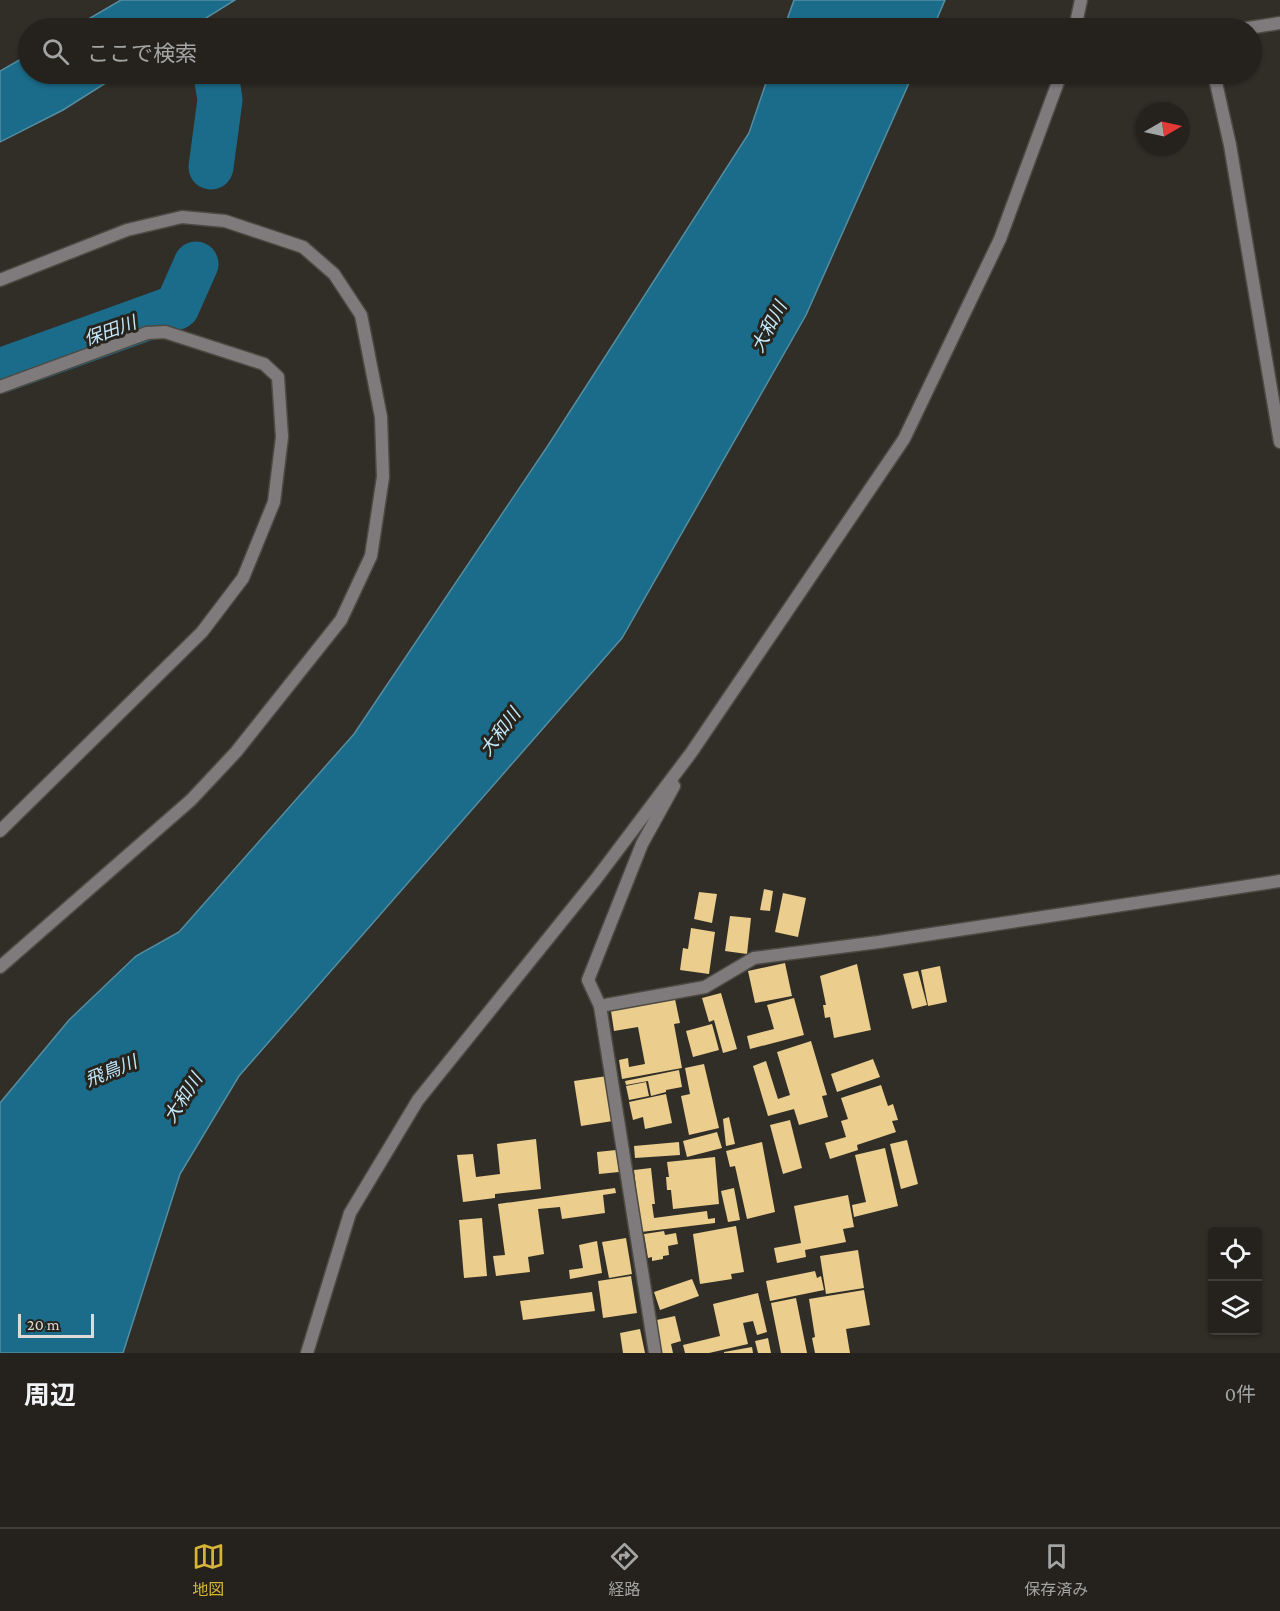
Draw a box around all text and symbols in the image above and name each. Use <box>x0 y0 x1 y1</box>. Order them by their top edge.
search box <box>18 18 1262 84</box>
icon: search <box>39 35 72 68</box>
text: ここで検索 <box>87 41 197 66</box>
north arrow <box>1136 102 1190 156</box>
water label: 大和川 <box>747 297 791 356</box>
water label: 保田川 <box>81 312 141 350</box>
water label: 大和川 <box>476 703 525 760</box>
water label: 飛鳥川 <box>82 1051 142 1090</box>
water label: 大和川 <box>160 1068 207 1126</box>
map controls <box>1208 1227 1262 1335</box>
button: locate <box>1208 1227 1262 1281</box>
button: layers <box>1208 1281 1262 1335</box>
scale bar <box>18 1311 94 1338</box>
text: 20 m <box>27 1316 60 1333</box>
text: 周辺 <box>24 1381 76 1410</box>
text: 0件 <box>1225 1383 1256 1405</box>
tab: 地図 <box>192 1540 225 1600</box>
tab: 経路 <box>608 1540 641 1600</box>
tab: 保存済み <box>1024 1540 1088 1600</box>

